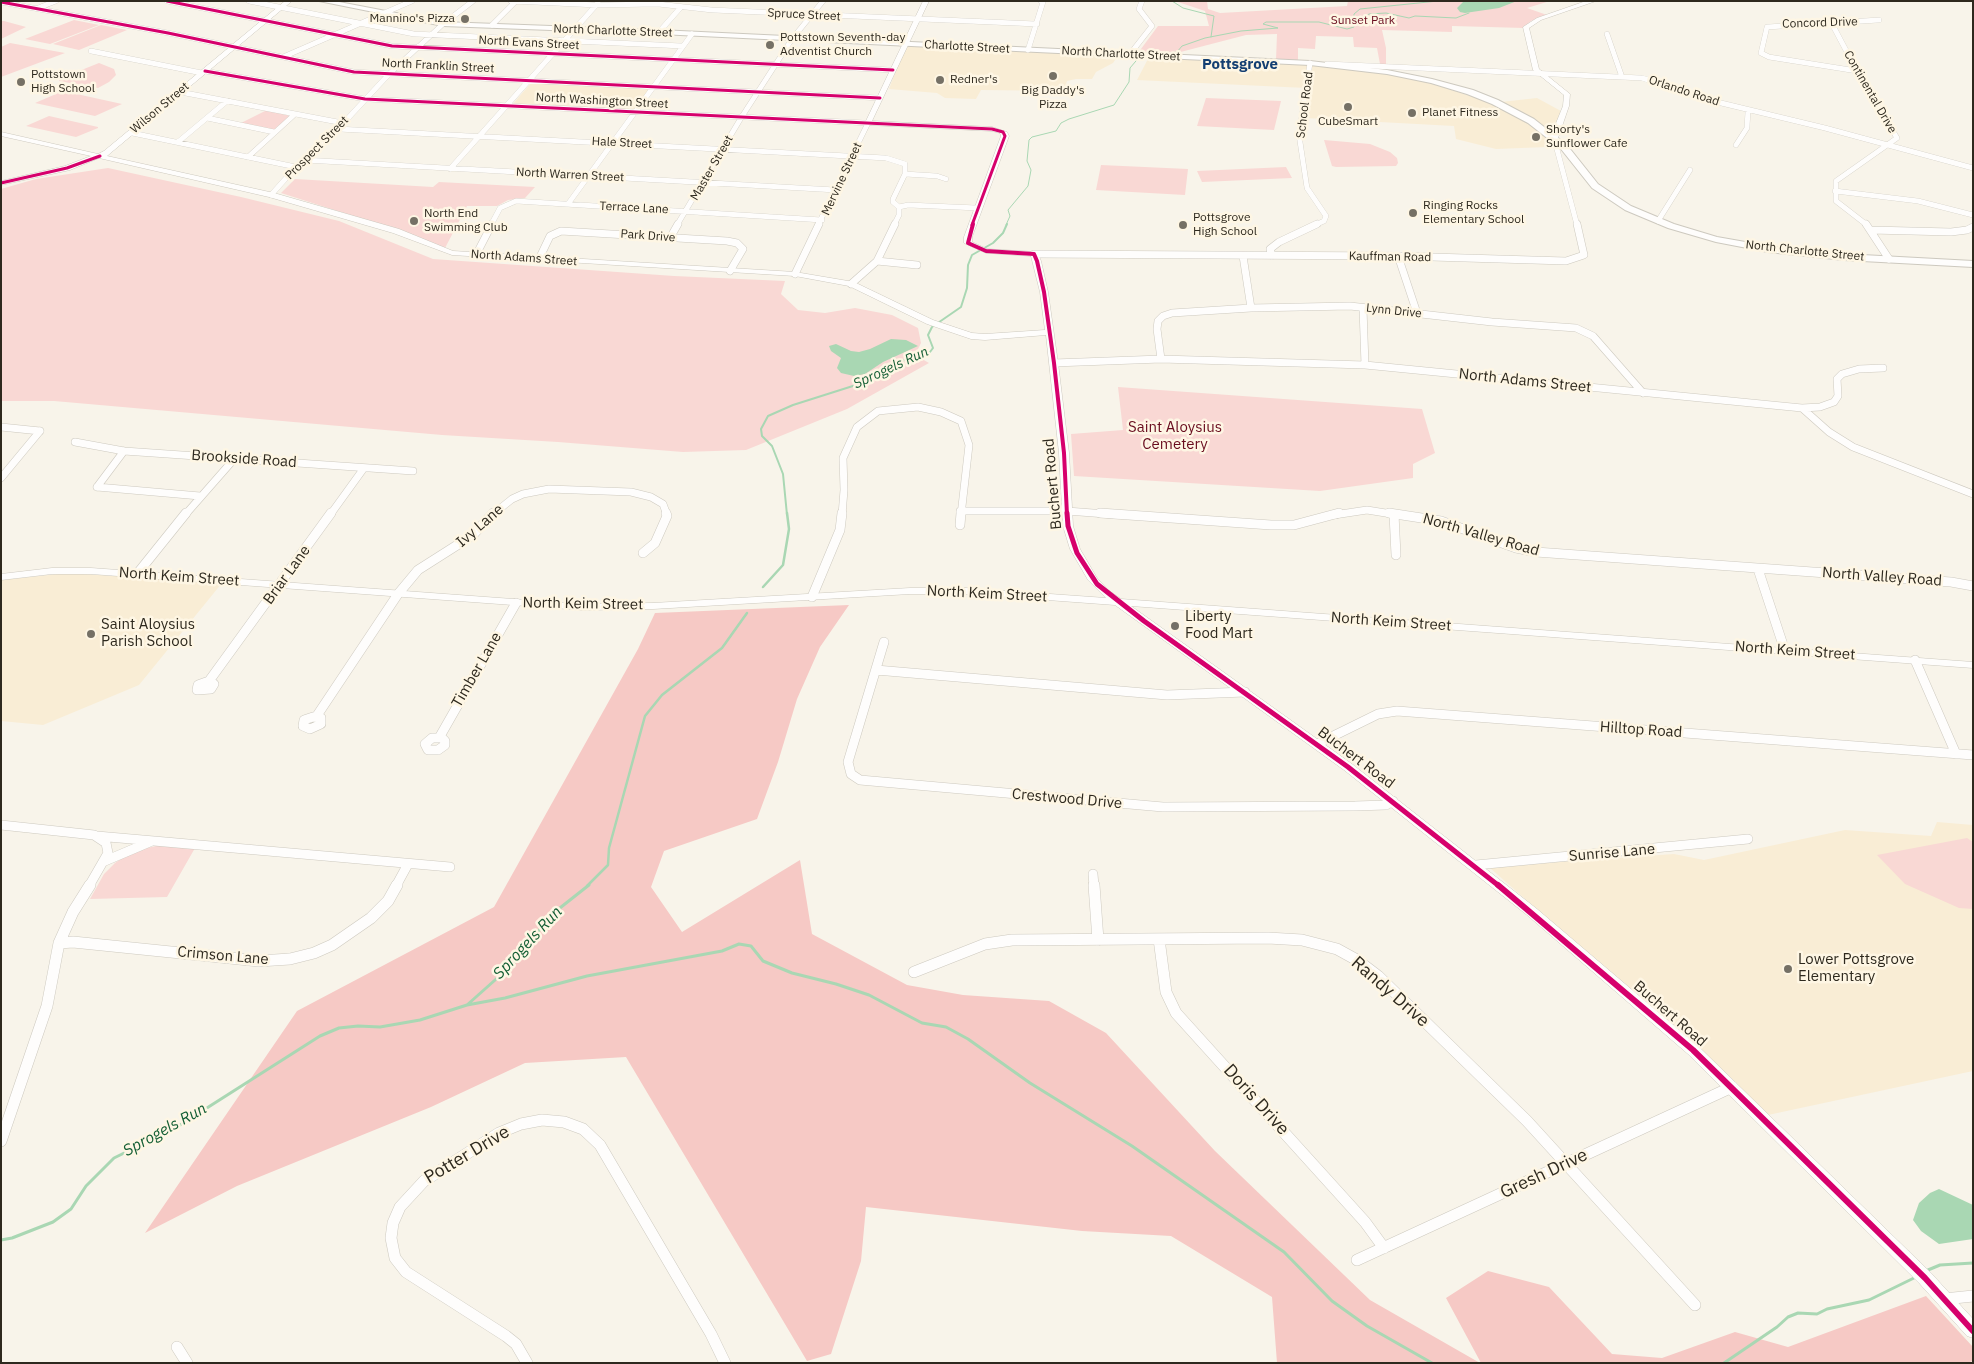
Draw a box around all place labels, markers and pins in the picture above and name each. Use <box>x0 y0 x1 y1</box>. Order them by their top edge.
place label: Mannino's Pizza <box>370 12 455 26</box>
marker: Mannino's Pizza <box>459 13 471 25</box>
place label: Pottstown Seventh-day Adventist Church <box>780 31 905 59</box>
marker: Pottstown Seventh-day Adventist Church <box>764 39 776 51</box>
place label: Pottstown High School <box>31 68 95 96</box>
marker: Big Daddy's Pizza <box>1047 70 1059 82</box>
place label: Redner's <box>950 73 998 87</box>
marker: Redner's <box>934 74 946 86</box>
marker: Pottstown High School <box>15 76 27 88</box>
place label: Big Daddy's Pizza <box>1021 84 1085 112</box>
marker: CubeSmart <box>1342 101 1354 113</box>
place label: Planet Fitness <box>1422 106 1498 120</box>
marker: Planet Fitness <box>1406 107 1418 119</box>
place label: CubeSmart <box>1318 115 1378 129</box>
place label: Shorty's Sunflower Cafe <box>1546 123 1628 151</box>
marker: Shorty's Sunflower Cafe <box>1530 131 1542 143</box>
place label: Ringing Rocks Elementary School <box>1423 199 1524 227</box>
place label: North End Swimming Club <box>424 207 508 235</box>
marker: Ringing Rocks Elementary School <box>1407 207 1419 219</box>
place label: Pottsgrove High School <box>1193 211 1257 239</box>
marker: North End Swimming Club <box>408 215 420 227</box>
marker: Pottsgrove High School <box>1177 219 1189 231</box>
place label: Liberty Food Mart <box>1185 608 1253 643</box>
place label: Saint Aloysius Parish School <box>101 616 195 651</box>
marker: Liberty Food Mart <box>1169 620 1181 632</box>
marker: Saint Aloysius Parish School <box>85 628 97 640</box>
place label: Lower Pottsgrove Elementary <box>1798 951 1914 986</box>
marker: Lower Pottsgrove Elementary <box>1782 963 1794 975</box>

